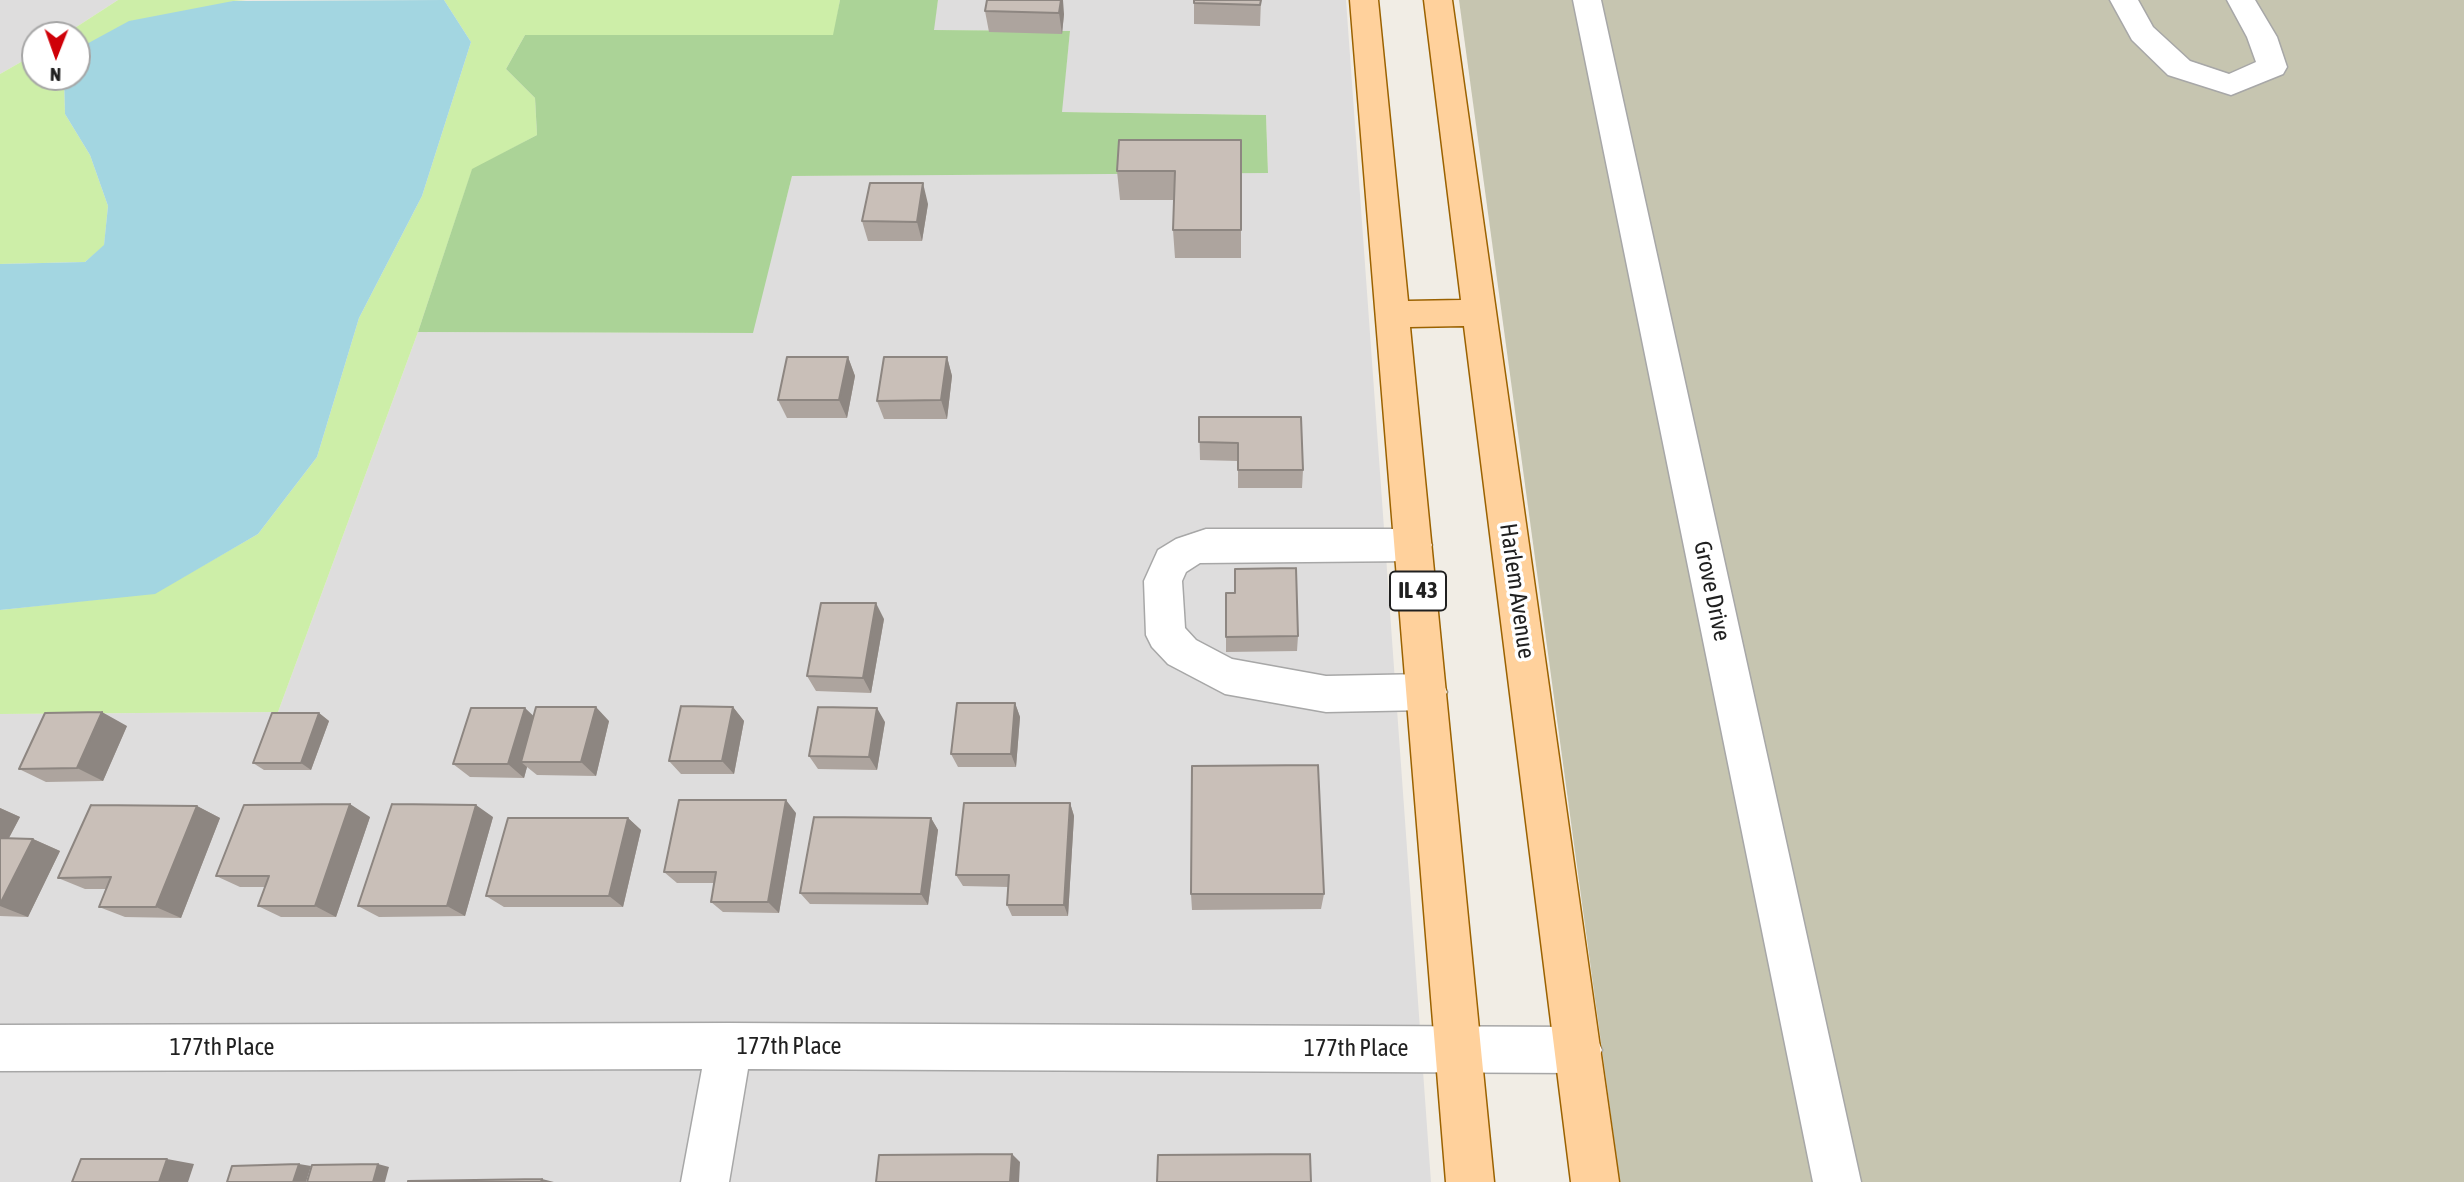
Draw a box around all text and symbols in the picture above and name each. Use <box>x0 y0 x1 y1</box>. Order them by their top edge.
north arrow <box>21 21 91 91</box>
text: N <box>50 64 61 86</box>
street label: Harlem Avenue <box>1493 522 1541 660</box>
street label: Grove Drive <box>1687 538 1737 644</box>
road number: IL 43 <box>1390 572 1446 610</box>
street label: 177th Place <box>737 1032 841 1060</box>
street label: 177th Place <box>170 1033 274 1061</box>
street label: 177th Place <box>1304 1034 1408 1062</box>

